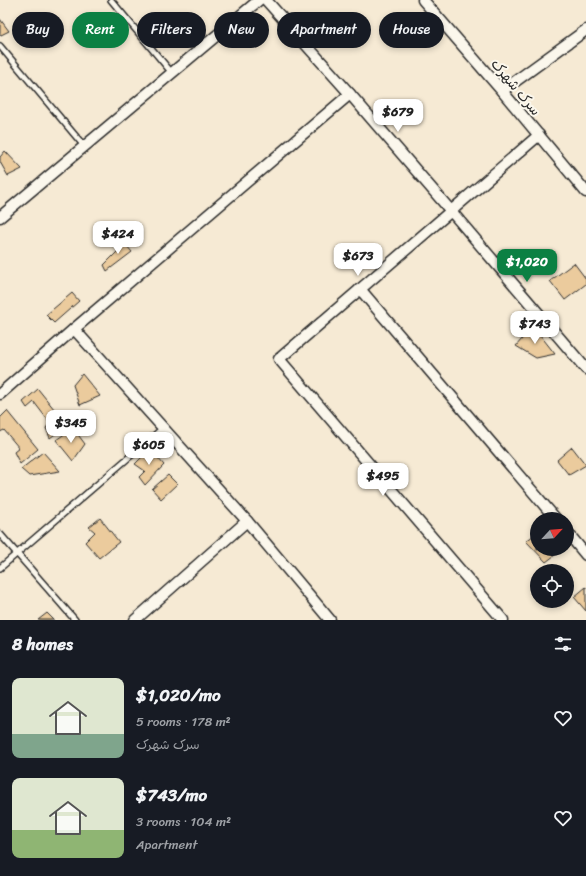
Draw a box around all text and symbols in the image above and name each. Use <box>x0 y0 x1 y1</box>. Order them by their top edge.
chip: Buy <box>12 12 64 48</box>
chip: Rent <box>72 12 129 48</box>
chip: Filters <box>137 12 206 48</box>
chip: New <box>214 12 269 48</box>
chip: Apartment <box>277 12 371 48</box>
chip: House <box>379 12 444 48</box>
street label: سرک شهرک <box>484 53 547 122</box>
pin: $679 <box>374 99 422 133</box>
text: $679 <box>382 100 414 123</box>
pin: $424 <box>94 221 142 255</box>
text: $424 <box>102 222 134 245</box>
pin: $673 <box>334 243 382 277</box>
text: $673 <box>343 244 373 267</box>
pin: $1,020 <box>494 249 560 283</box>
text: $1,020 <box>506 250 548 273</box>
pin: $743 <box>511 311 559 345</box>
text: $743 <box>519 312 551 335</box>
pin: $345 <box>47 410 95 444</box>
text: $345 <box>55 411 87 434</box>
pin: $605 <box>125 432 173 466</box>
text: $605 <box>133 433 165 456</box>
pin: $495 <box>359 463 407 497</box>
text: $495 <box>367 464 399 487</box>
north arrow <box>530 512 574 556</box>
map controls <box>530 512 574 608</box>
button: locate <box>530 564 574 608</box>
text: 8 homes <box>12 629 73 659</box>
icon: filters <box>552 633 574 655</box>
text: $1,020/mo <box>136 680 221 710</box>
icon: home <box>44 694 92 742</box>
icon: heart <box>552 707 574 729</box>
text: 5 rooms · 178 m² <box>136 710 231 733</box>
text: سرک شهرک <box>136 733 200 756</box>
text: $743/mo <box>136 780 207 810</box>
icon: home <box>44 794 92 842</box>
icon: heart <box>552 807 574 829</box>
text: 3 rooms · 104 m² <box>136 810 231 833</box>
text: Apartment <box>136 833 197 856</box>

